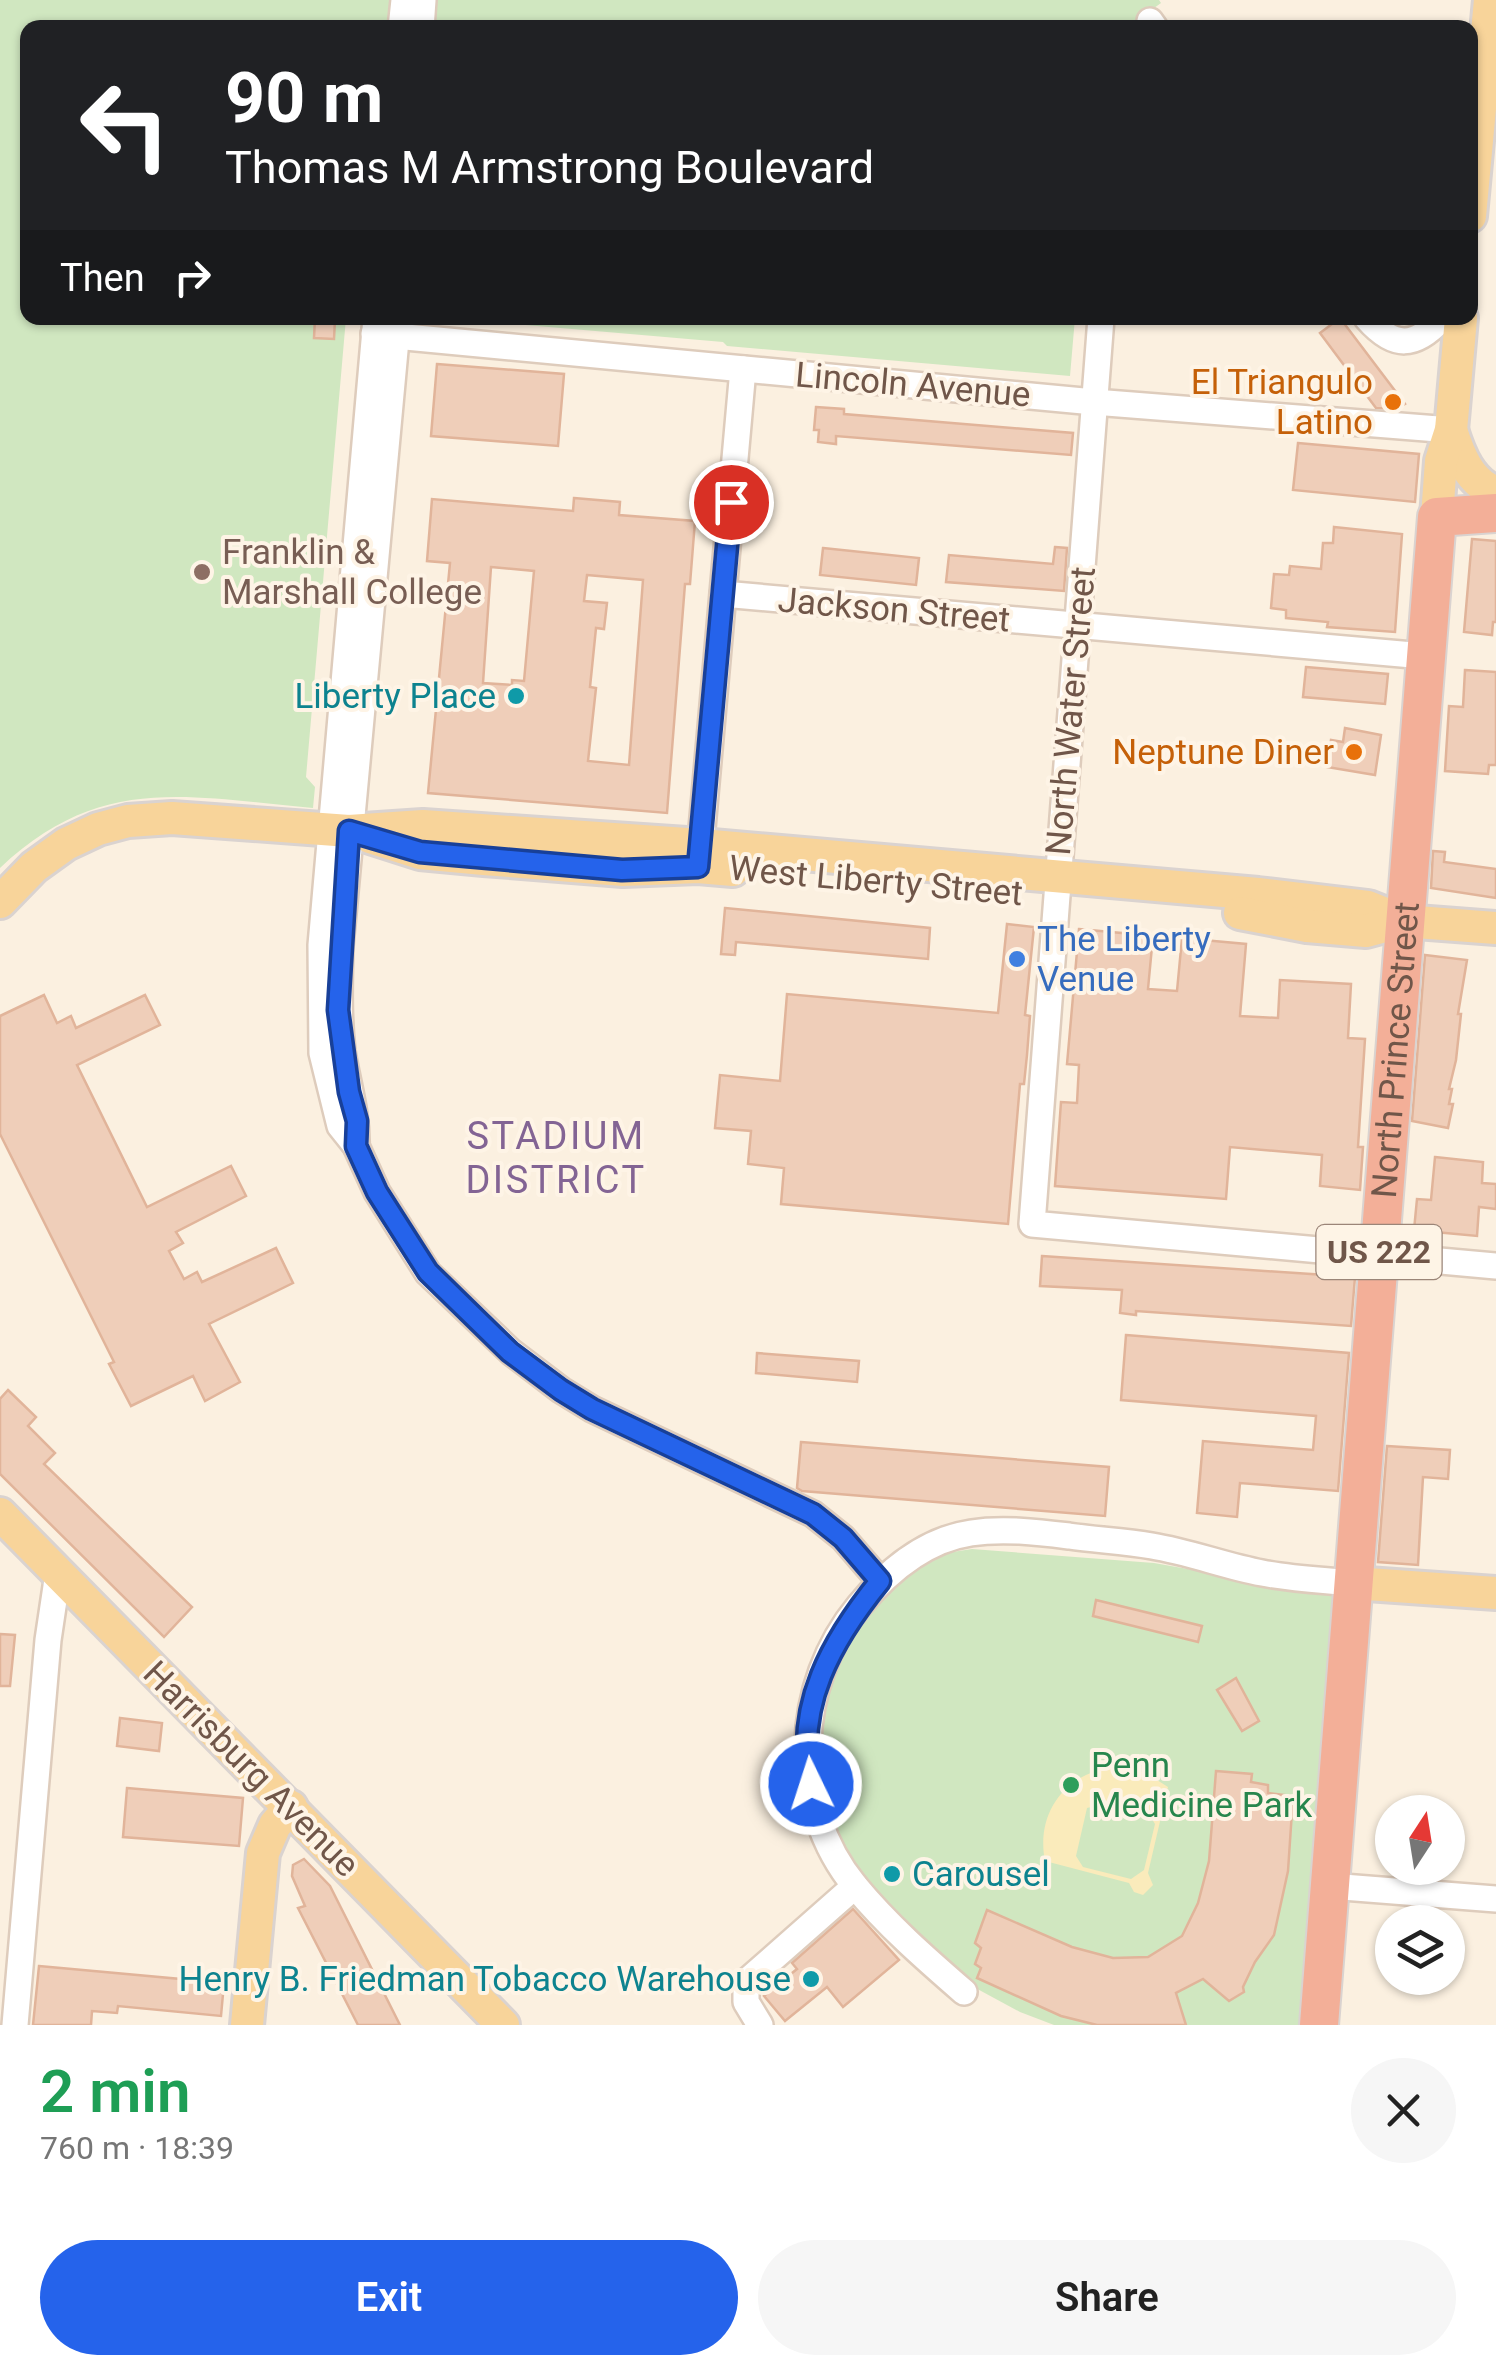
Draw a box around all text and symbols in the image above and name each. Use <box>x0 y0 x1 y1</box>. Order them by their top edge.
text: 90 m <box>225 57 383 139</box>
icon: left <box>60 60 190 190</box>
text: Thomas M Armstrong Boulevard <box>225 141 874 194</box>
icon: right <box>165 250 220 305</box>
text: Then <box>60 256 145 300</box>
street label: Lincoln Avenue <box>794 354 1032 416</box>
place label: El Triangulo Latino <box>1191 362 1373 443</box>
marker: El Triangulo Latino <box>1382 391 1404 413</box>
pin <box>689 460 774 545</box>
icon: arrive <box>704 475 759 530</box>
place label: Franklin & Marshall College <box>222 532 482 613</box>
marker: Franklin & Marshall College <box>191 561 213 583</box>
street label: North Water Street <box>1038 565 1104 857</box>
street label: Jackson Street <box>776 579 1012 641</box>
place label: Liberty Place <box>295 676 496 717</box>
marker: Liberty Place <box>505 685 527 707</box>
place label: Neptune Diner <box>1112 732 1334 773</box>
marker: Neptune Diner <box>1343 741 1365 763</box>
street label: West Liberty Street <box>727 848 1025 914</box>
street label: North Prince Street <box>1363 900 1427 1200</box>
place label: The Liberty Venue <box>1037 919 1211 1000</box>
marker: The Liberty Venue <box>1006 948 1028 970</box>
district label: STADIUM DISTRICT <box>465 1114 647 1202</box>
road number: US 222 <box>1316 1225 1442 1279</box>
street label: Harrisburg Avenue <box>135 1653 367 1885</box>
position arrow <box>759 1732 863 1836</box>
place label: Penn Medicine Park <box>1091 1745 1313 1826</box>
marker: Penn Medicine Park <box>1060 1774 1082 1796</box>
north arrow <box>1375 1795 1465 1885</box>
map controls <box>1375 1795 1465 1995</box>
place label: Carousel <box>912 1854 1050 1895</box>
marker: Carousel <box>881 1863 903 1885</box>
button: layers <box>1375 1905 1465 1995</box>
place label: Henry B. Friedman Tobacco Warehouse <box>178 1959 791 2000</box>
marker: Henry B. Friedman Tobacco Warehouse <box>800 1968 822 1990</box>
text: 2 min <box>40 2056 190 2127</box>
button: close <box>1351 2058 1456 2163</box>
text: 760 m · 18:39 <box>40 2129 234 2167</box>
button: Exit <box>40 2240 738 2355</box>
button: Share <box>758 2240 1456 2355</box>

